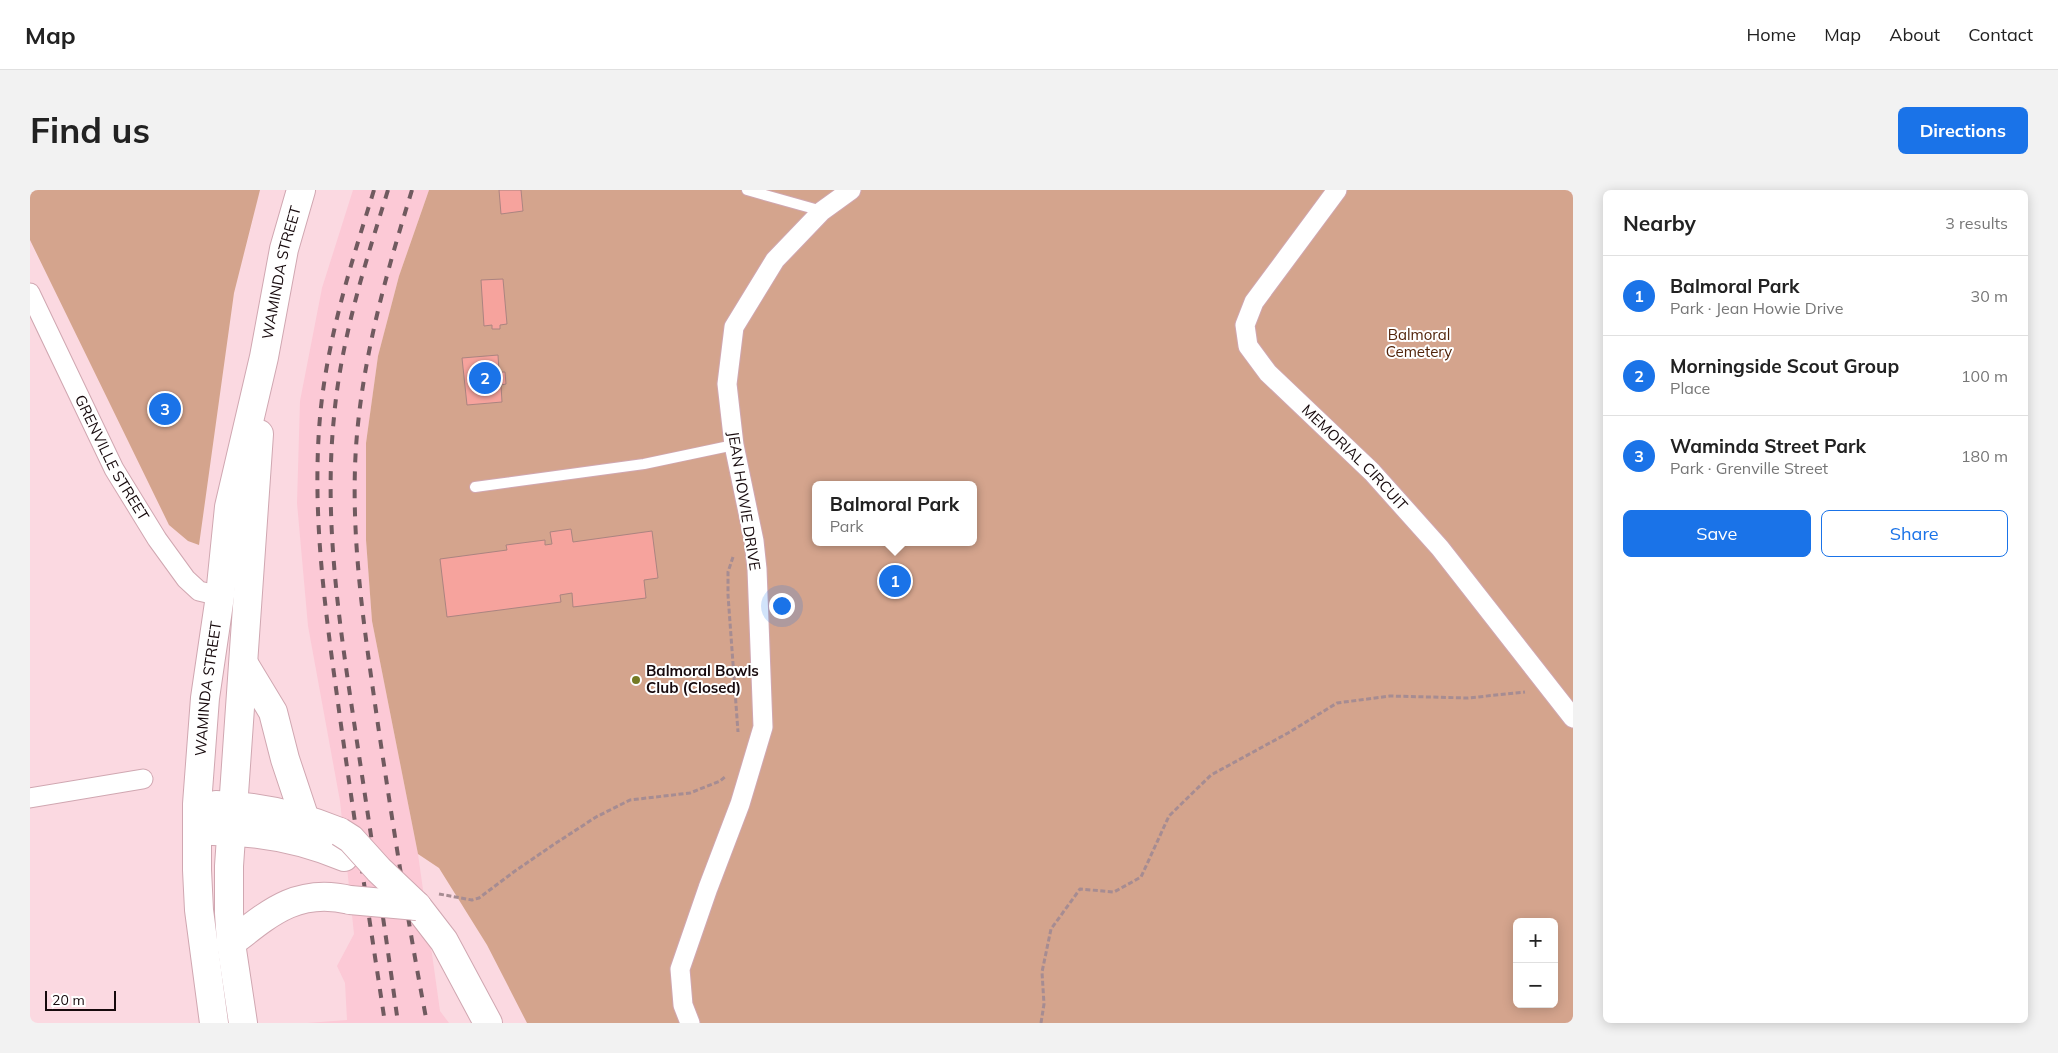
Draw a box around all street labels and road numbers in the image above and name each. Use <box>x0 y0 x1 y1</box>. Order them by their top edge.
street label: WAMINDA STREET <box>257 204 305 341</box>
street label: GRENVILLE STREET <box>71 392 153 524</box>
street label: MEMORIAL CIRCUIT <box>1298 400 1412 514</box>
street label: JEAN HOWIE DRIVE <box>724 430 765 572</box>
street label: WAMINDA STREET <box>191 620 225 757</box>

